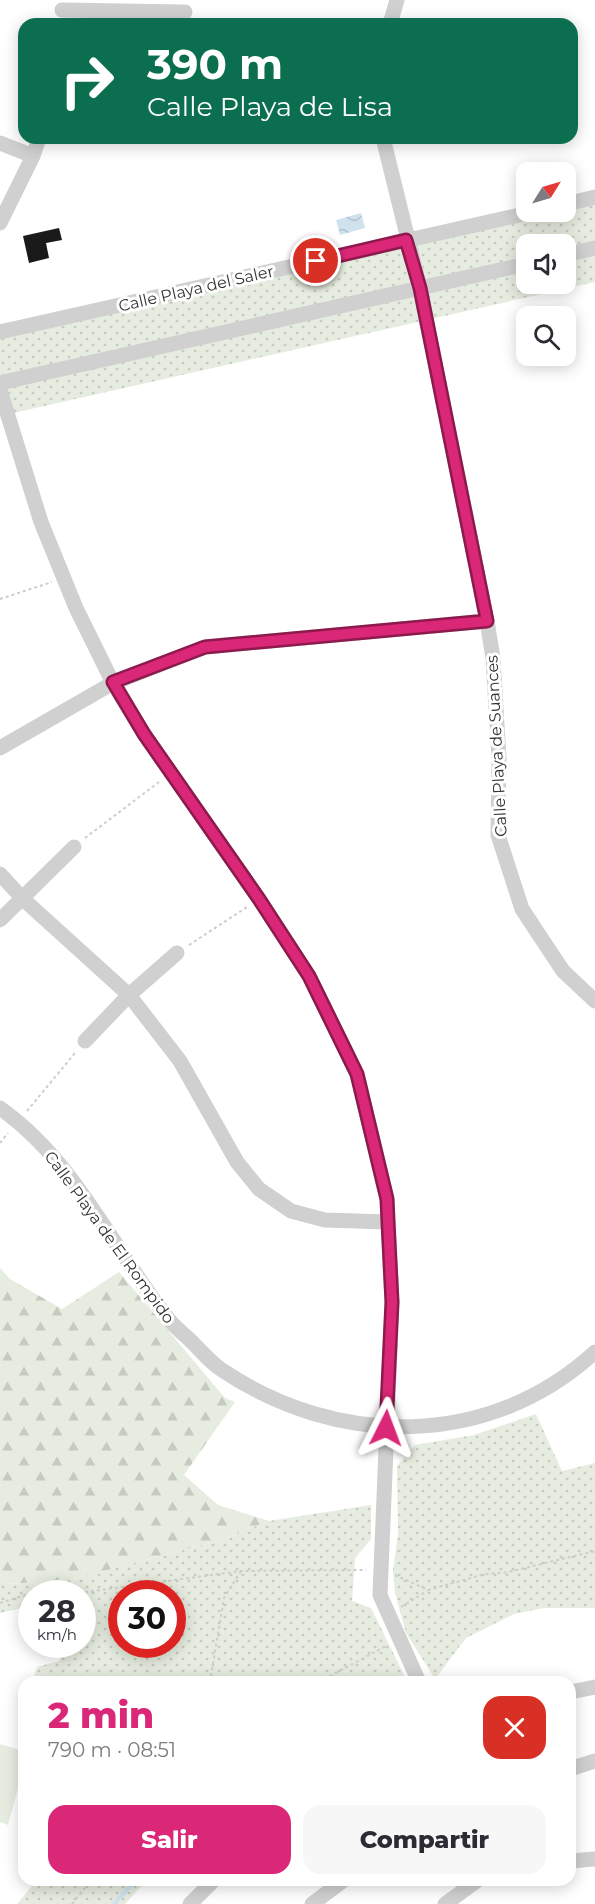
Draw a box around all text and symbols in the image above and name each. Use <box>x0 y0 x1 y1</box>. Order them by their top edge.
text: 390 m <box>147 38 283 90</box>
icon: right <box>48 42 126 120</box>
text: Calle Playa de Lisa <box>147 90 393 123</box>
north arrow <box>516 162 576 222</box>
map controls <box>516 162 576 366</box>
button: sound <box>516 234 576 294</box>
pin <box>290 235 341 286</box>
icon: arrive <box>299 244 332 277</box>
street label: Calle Playa del Saler <box>117 261 276 316</box>
button: search <box>516 306 576 366</box>
street label: Calle Playa de Suances <box>482 654 511 837</box>
street label: Calle Playa de El Rompido <box>41 1147 179 1327</box>
position arrow <box>354 1396 418 1460</box>
speed limit sign: 30 <box>108 1580 186 1658</box>
text: 28 <box>38 1593 76 1630</box>
text: km/h <box>37 1625 77 1644</box>
text: 2 min <box>48 1693 154 1737</box>
button: close <box>483 1696 546 1759</box>
text: 790 m · 08:51 <box>48 1738 176 1762</box>
button: Salir <box>48 1805 291 1874</box>
button: Compartir <box>303 1805 546 1874</box>

